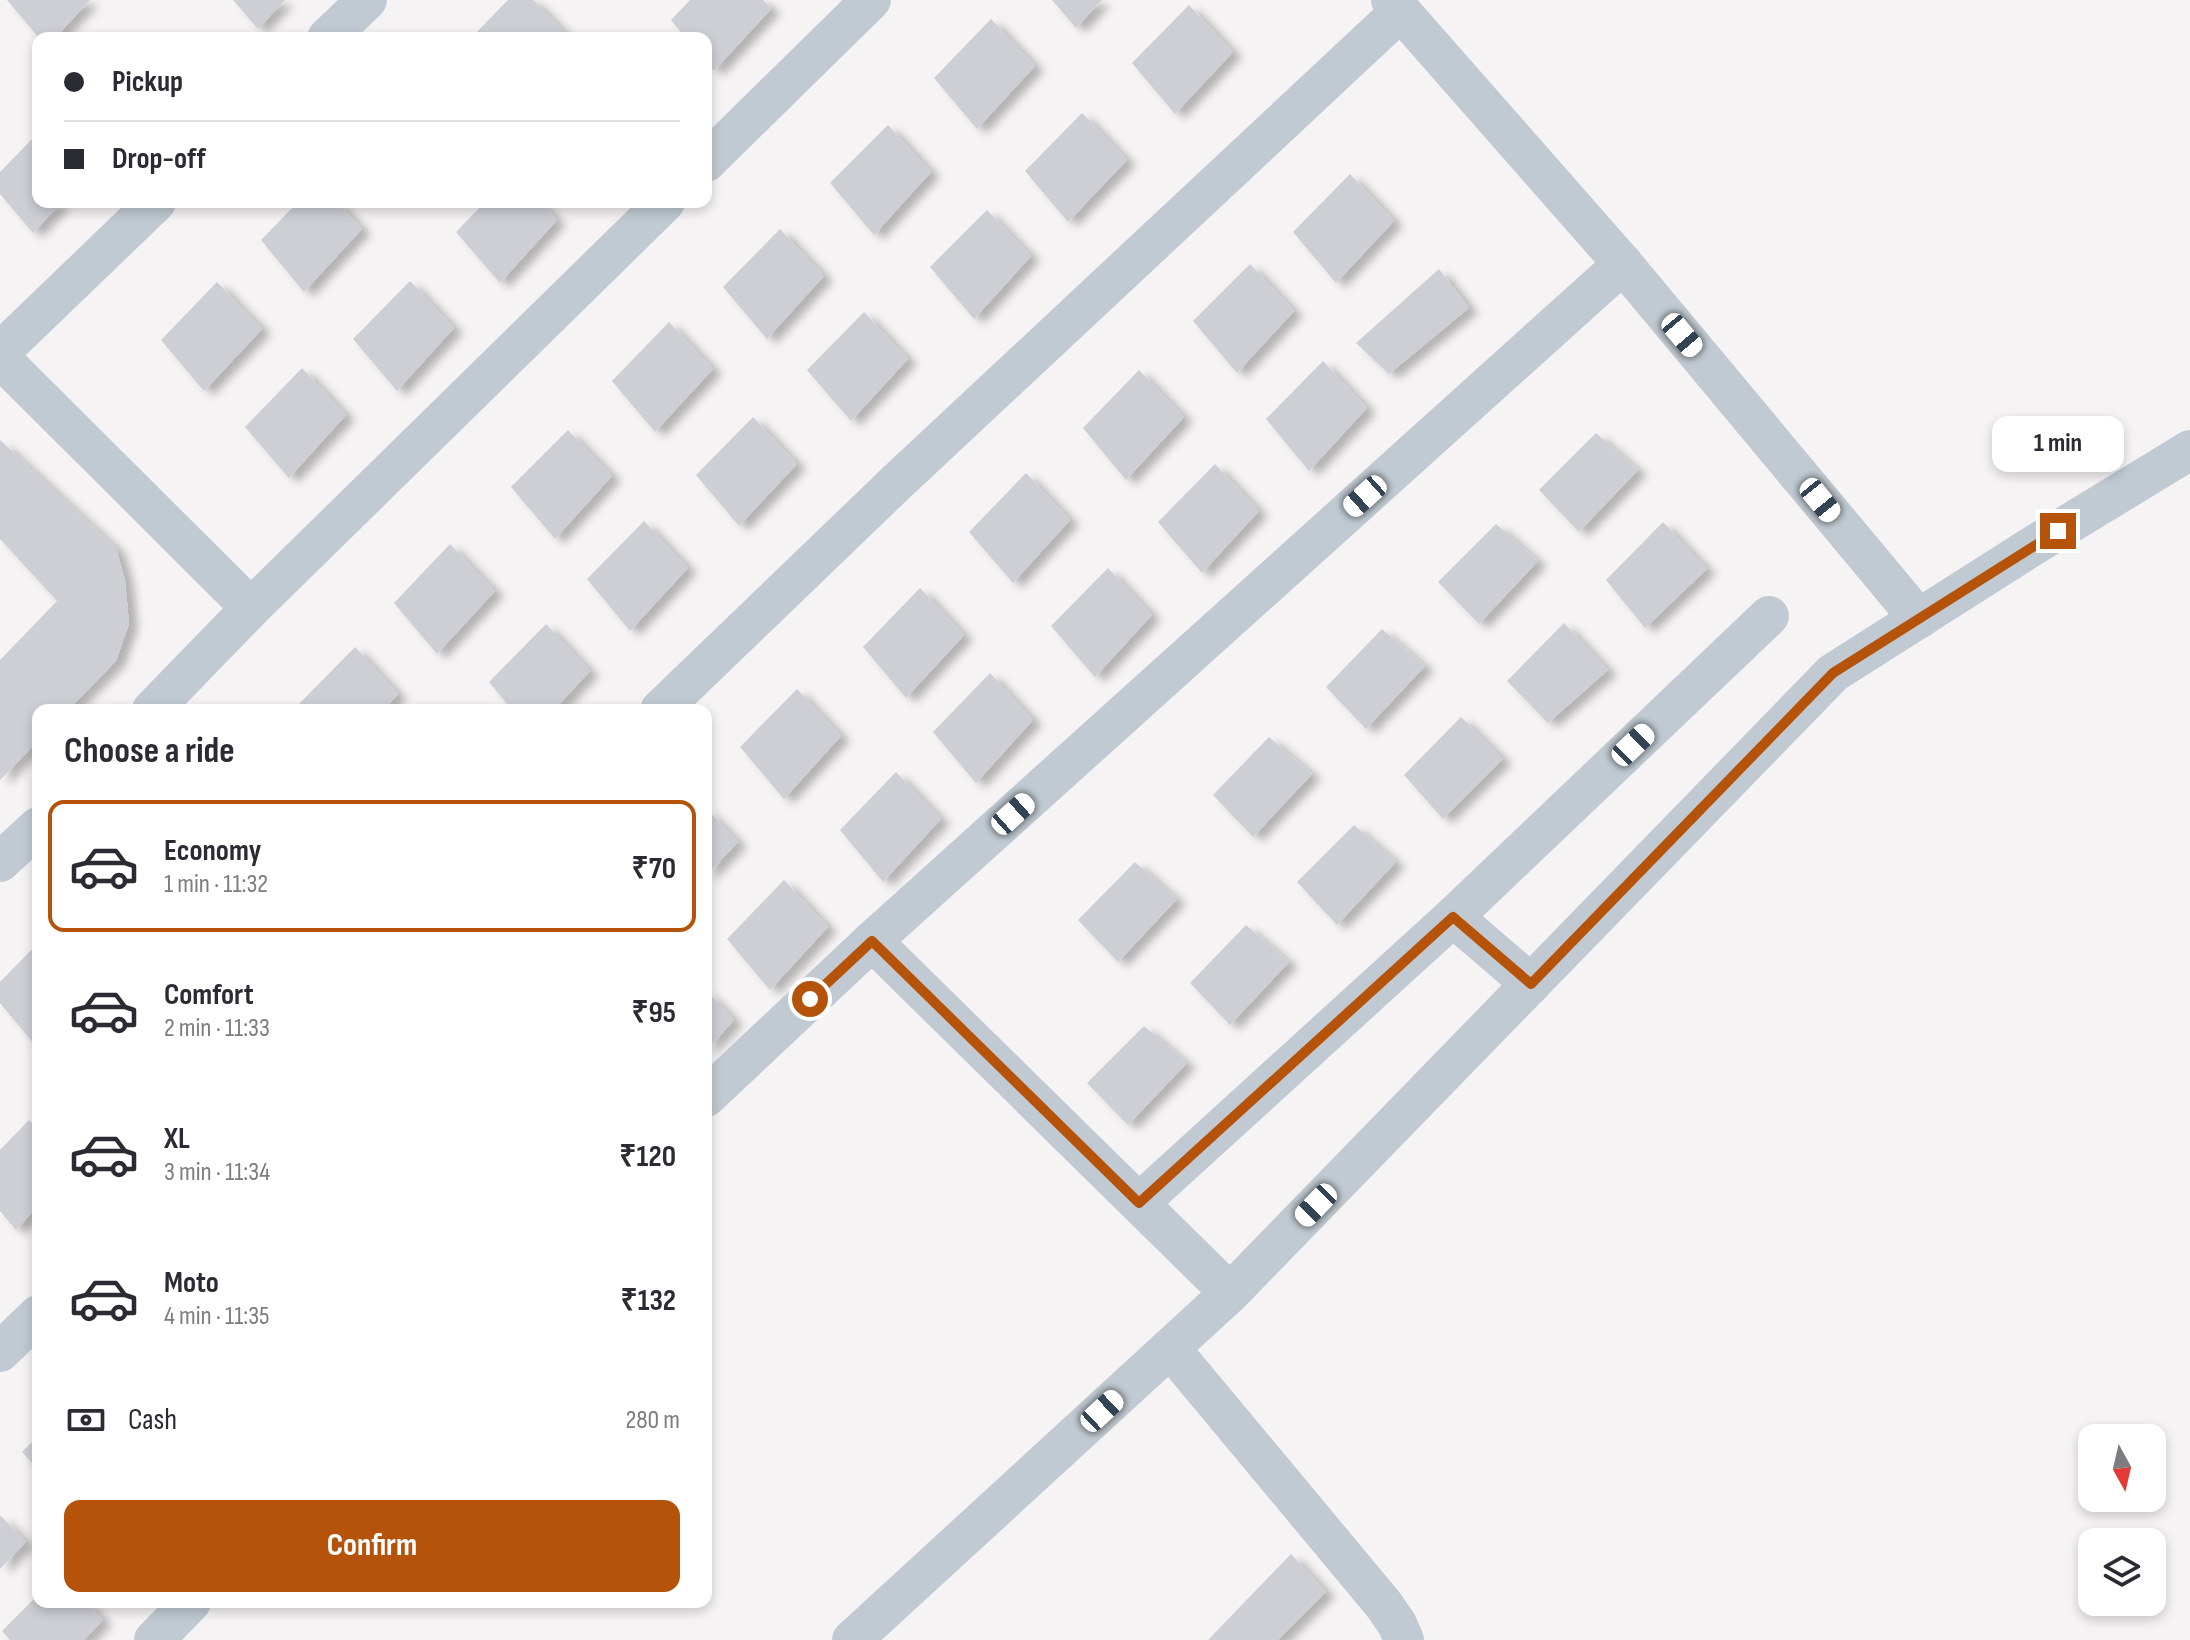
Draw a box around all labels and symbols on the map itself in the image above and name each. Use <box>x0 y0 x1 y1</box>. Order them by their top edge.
car <box>1657 309 1707 361</box>
callout: 1 min <box>1992 415 2124 471</box>
car <box>1339 471 1391 521</box>
car <box>1796 474 1844 526</box>
route end <box>2040 513 2076 549</box>
car <box>1607 720 1659 770</box>
car <box>987 789 1039 839</box>
route start <box>792 981 828 1017</box>
car <box>1291 1179 1341 1231</box>
car <box>1076 1386 1128 1436</box>
north arrow <box>2078 1424 2166 1512</box>

